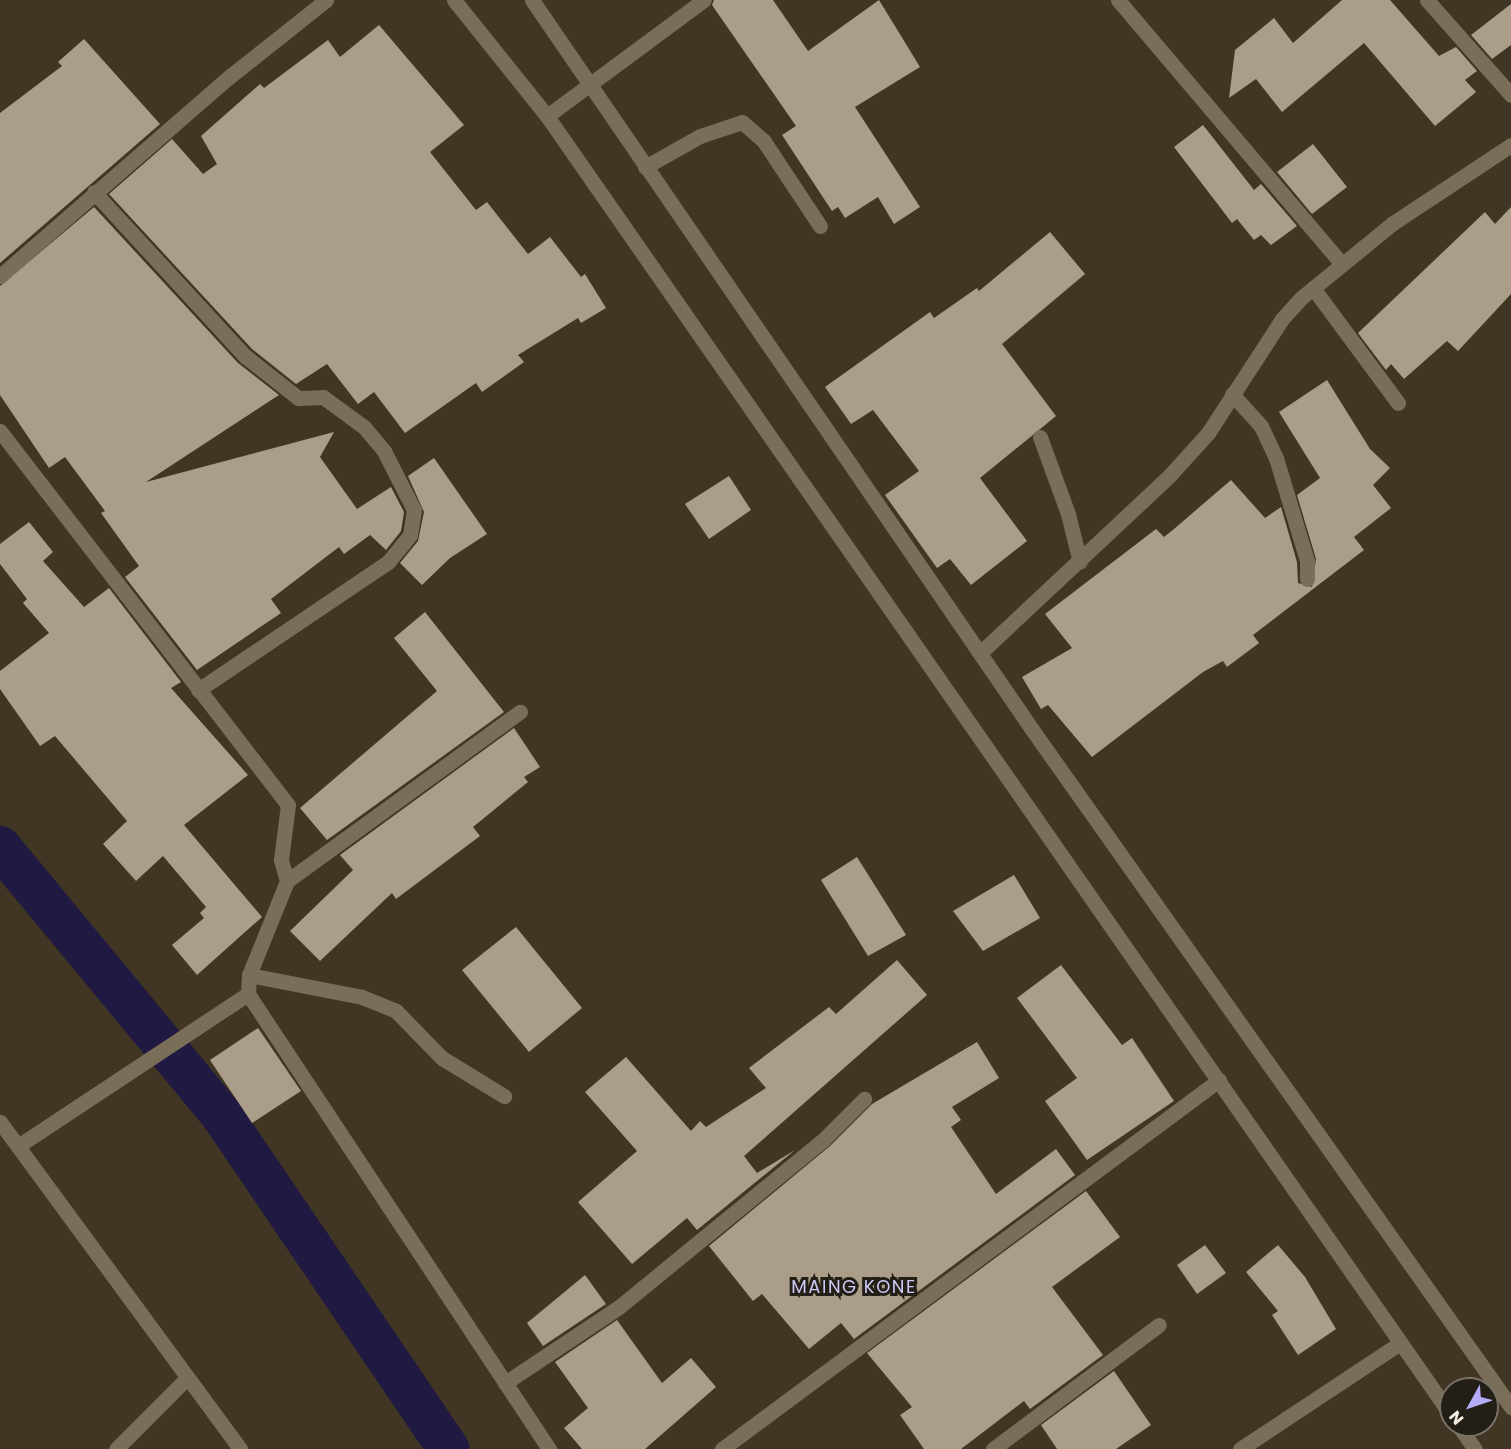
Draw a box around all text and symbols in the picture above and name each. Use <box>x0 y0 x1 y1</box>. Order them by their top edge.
district label: MAING KONE <box>791 1276 917 1298</box>
north arrow <box>1439 1377 1499 1437</box>
text: N <box>1444 1406 1469 1430</box>

